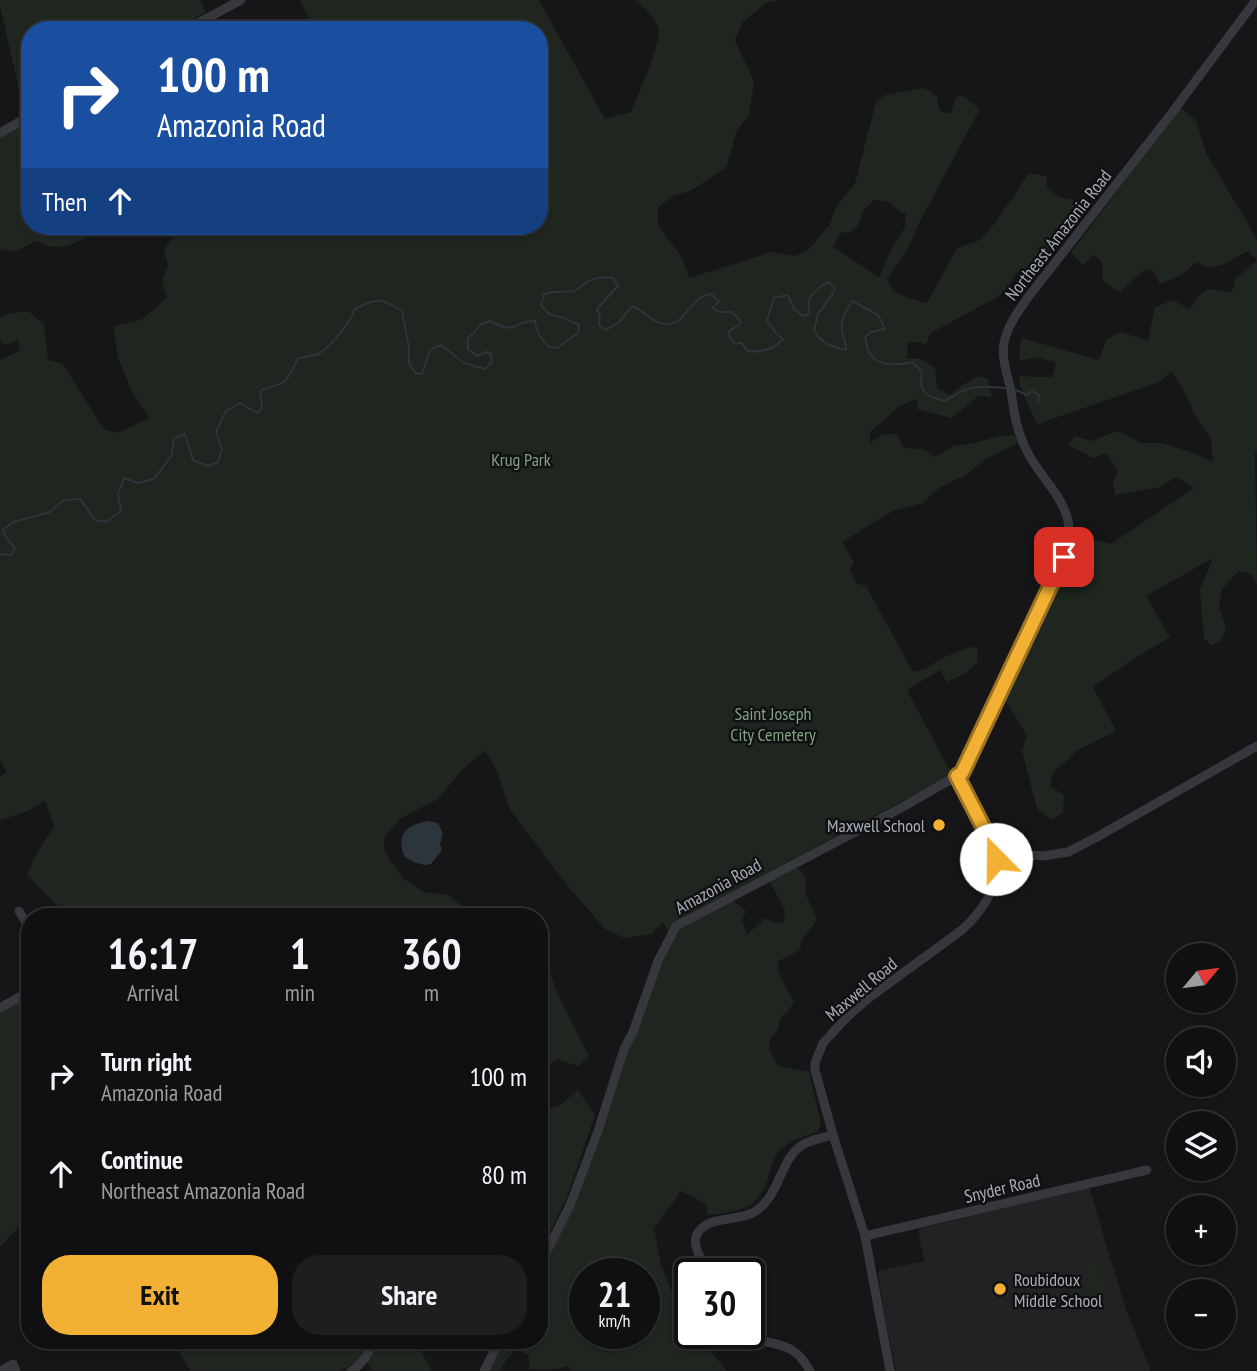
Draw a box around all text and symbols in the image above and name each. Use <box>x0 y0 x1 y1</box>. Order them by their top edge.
text: 100 m <box>157 42 270 106</box>
icon: right <box>42 49 133 140</box>
text: Amazonia Road <box>157 104 326 146</box>
street label: Northeast Amazonia Road <box>1000 165 1116 305</box>
icon: ahead <box>101 182 139 220</box>
text: Then <box>42 185 87 218</box>
park label: Krug Park <box>491 448 551 471</box>
pin <box>1034 527 1094 587</box>
icon: arrive <box>1045 538 1083 576</box>
park label: Saint Joseph City Cemetery <box>730 702 816 746</box>
place label: Maxwell School <box>827 814 926 837</box>
marker: Maxwell School <box>931 817 947 833</box>
position arrow <box>959 822 1033 896</box>
street label: Amazonia Road <box>671 853 765 919</box>
text: 16:17 <box>107 926 198 981</box>
text: 1 <box>290 926 310 981</box>
text: 360 <box>401 926 462 981</box>
north arrow <box>1166 943 1236 1013</box>
map controls <box>1166 943 1236 1349</box>
street label: Maxwell Road <box>820 952 902 1026</box>
text: Arrival <box>127 978 179 1007</box>
text: min <box>285 978 315 1007</box>
text: m <box>424 978 439 1007</box>
button: sound <box>1166 1027 1236 1097</box>
text: Turn right <box>101 1045 192 1078</box>
icon: right <box>42 1057 80 1095</box>
text: 100 m <box>469 1060 527 1093</box>
text: Amazonia Road <box>101 1078 222 1107</box>
button: layers <box>1166 1111 1236 1181</box>
text: Continue <box>101 1143 183 1176</box>
icon: ahead <box>42 1155 80 1193</box>
text: 80 m <box>481 1158 527 1191</box>
street label: Snyder Road <box>962 1168 1042 1208</box>
text: Northeast Amazonia Road <box>101 1176 305 1205</box>
button: + <box>1166 1195 1236 1265</box>
button: Exit <box>42 1255 278 1335</box>
button: Share <box>292 1255 527 1335</box>
speed limit sign: 30 <box>674 1258 765 1349</box>
place label: Roubidoux Middle School <box>1014 1268 1103 1312</box>
text: 21 <box>598 1271 631 1317</box>
button: − <box>1166 1279 1236 1349</box>
marker: Roubidoux Middle School <box>992 1281 1008 1297</box>
text: km/h <box>599 1309 630 1332</box>

